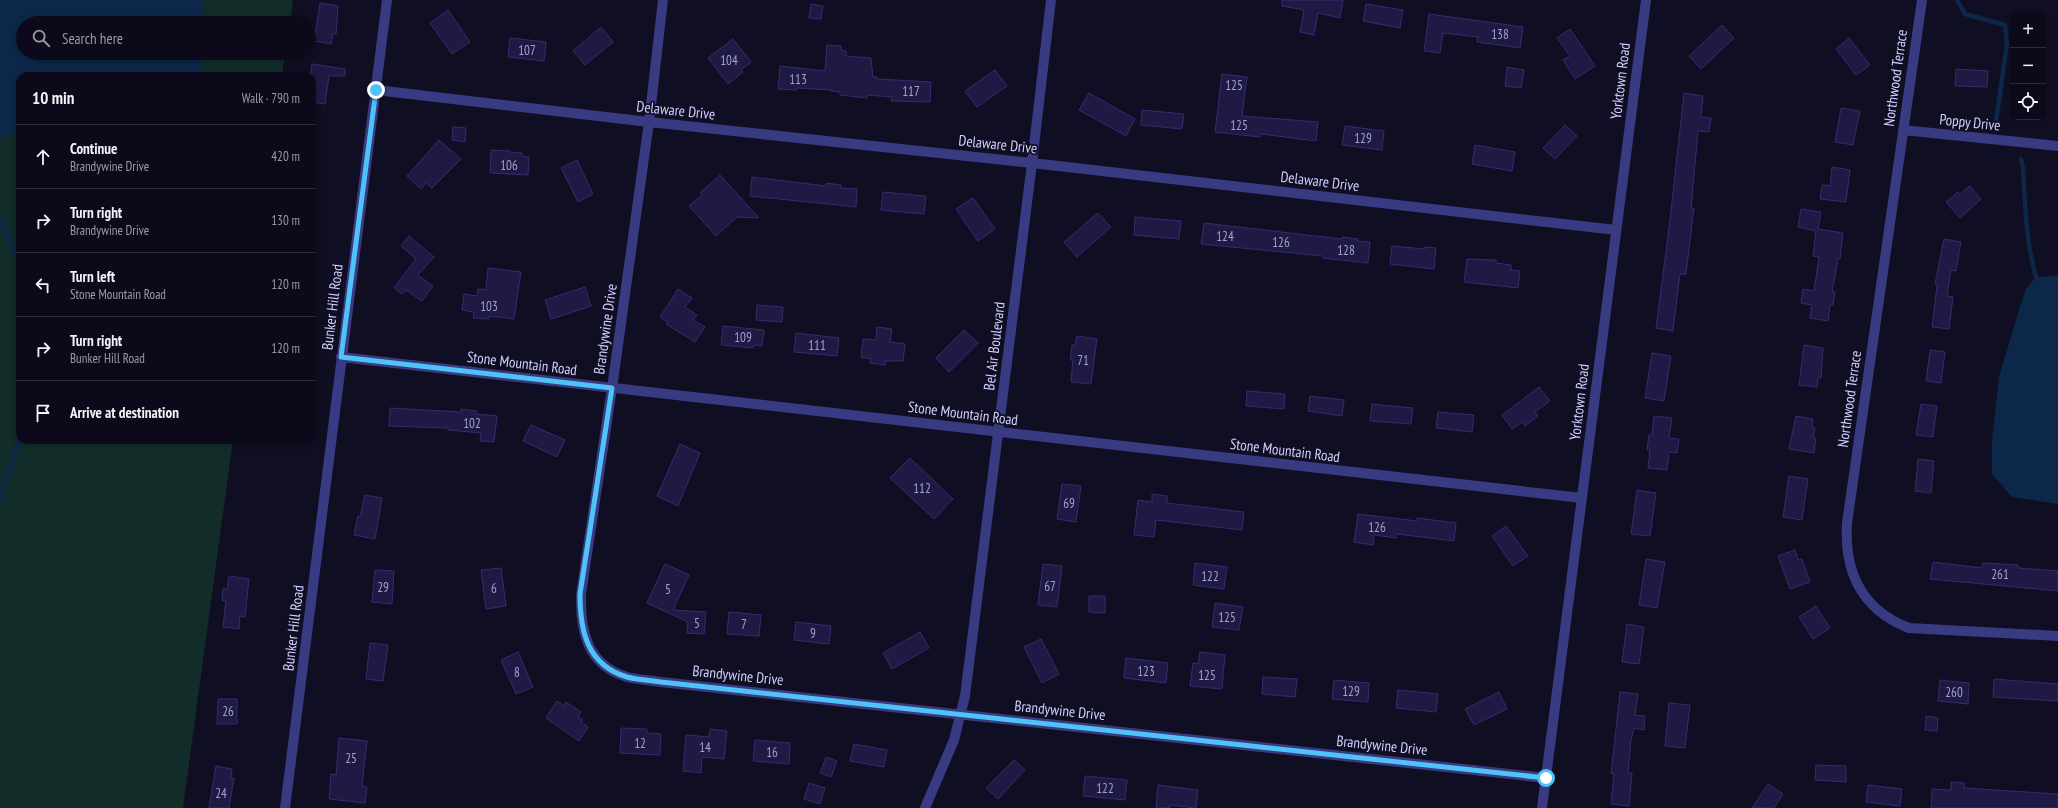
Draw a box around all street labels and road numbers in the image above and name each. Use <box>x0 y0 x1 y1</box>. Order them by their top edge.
street label: Northwood Terrace <box>1879 28 1911 128</box>
street label: Yorktown Road <box>1606 42 1634 120</box>
street label: Delaware Drive <box>636 96 716 124</box>
street label: Poppy Drive <box>1938 109 2002 135</box>
street label: Delaware Drive <box>958 130 1038 158</box>
street label: Delaware Drive <box>1280 167 1360 195</box>
street label: Bunker Hill Road <box>317 263 347 351</box>
street label: Brandywine Drive <box>589 282 621 376</box>
street label: Bel Air Boulevard <box>979 301 1009 391</box>
street label: Stone Mountain Road <box>466 347 578 379</box>
street label: Northwood Terrace <box>1833 349 1865 449</box>
street label: Yorktown Road <box>1565 363 1593 441</box>
street label: Stone Mountain Road <box>907 397 1019 429</box>
street label: Stone Mountain Road <box>1229 434 1341 466</box>
street label: Bunker Hill Road <box>278 584 308 672</box>
street label: Brandywine Drive <box>692 661 784 689</box>
street label: Brandywine Drive <box>1014 696 1106 724</box>
street label: Brandywine Drive <box>1336 731 1428 759</box>

